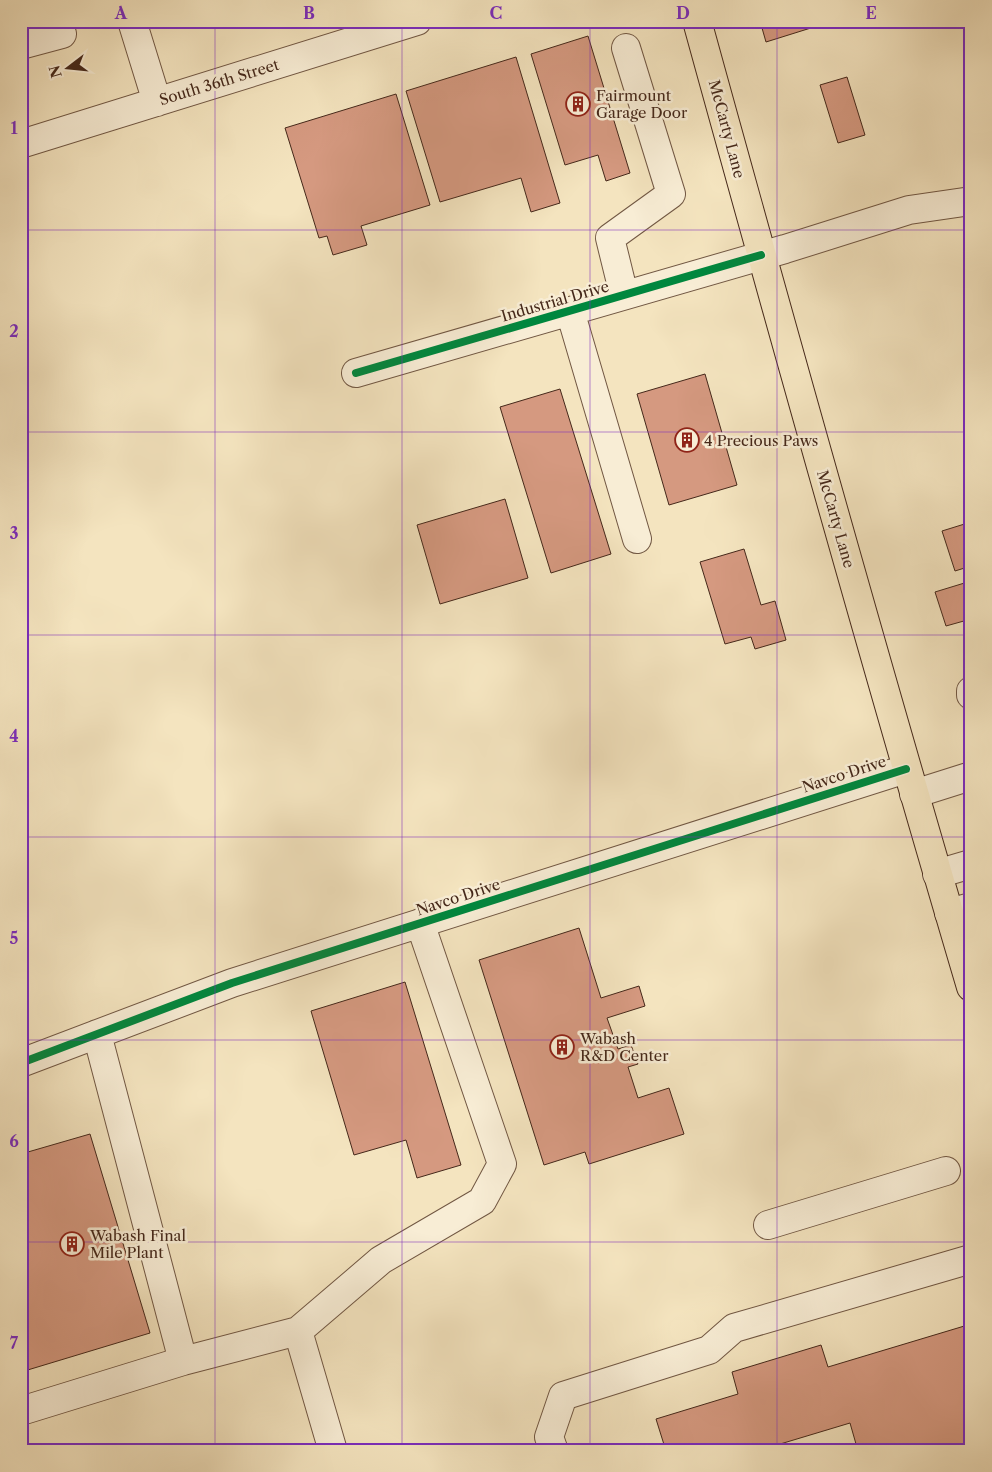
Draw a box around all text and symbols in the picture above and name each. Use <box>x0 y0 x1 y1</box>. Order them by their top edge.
text: A <box>114 3 128 23</box>
text: B <box>303 3 315 23</box>
text: C <box>490 3 502 23</box>
text: D <box>676 3 690 23</box>
text: E <box>865 3 877 23</box>
north arrow <box>42 42 92 92</box>
street label: South 36th Street <box>157 55 282 109</box>
text: N <box>45 63 66 80</box>
street label: McCarty Lane <box>705 78 749 180</box>
place label: Fairmount Garage Door <box>596 86 688 122</box>
building icon: Fairmount Garage Door <box>565 91 591 117</box>
text: 1 <box>10 118 18 138</box>
street label: Industrial Drive <box>499 277 611 325</box>
text: 2 <box>9 321 19 341</box>
building icon: 4 Precious Paws <box>674 427 700 453</box>
place label: 4 Precious Paws <box>704 431 818 450</box>
street label: McCarty Lane <box>813 468 859 570</box>
text: 3 <box>9 523 19 543</box>
text: 4 <box>9 726 19 746</box>
street label: Navco Drive <box>800 751 888 797</box>
street label: Navco Drive <box>414 874 502 920</box>
text: 5 <box>10 928 19 948</box>
place label: Wabash R&D Center <box>579 1029 669 1065</box>
building icon: Wabash R&D Center <box>549 1034 575 1060</box>
text: 6 <box>9 1131 19 1151</box>
place label: Wabash Final Mile Plant <box>89 1226 186 1262</box>
building icon: Wabash Final Mile Plant <box>59 1231 85 1257</box>
text: 7 <box>10 1333 19 1353</box>

